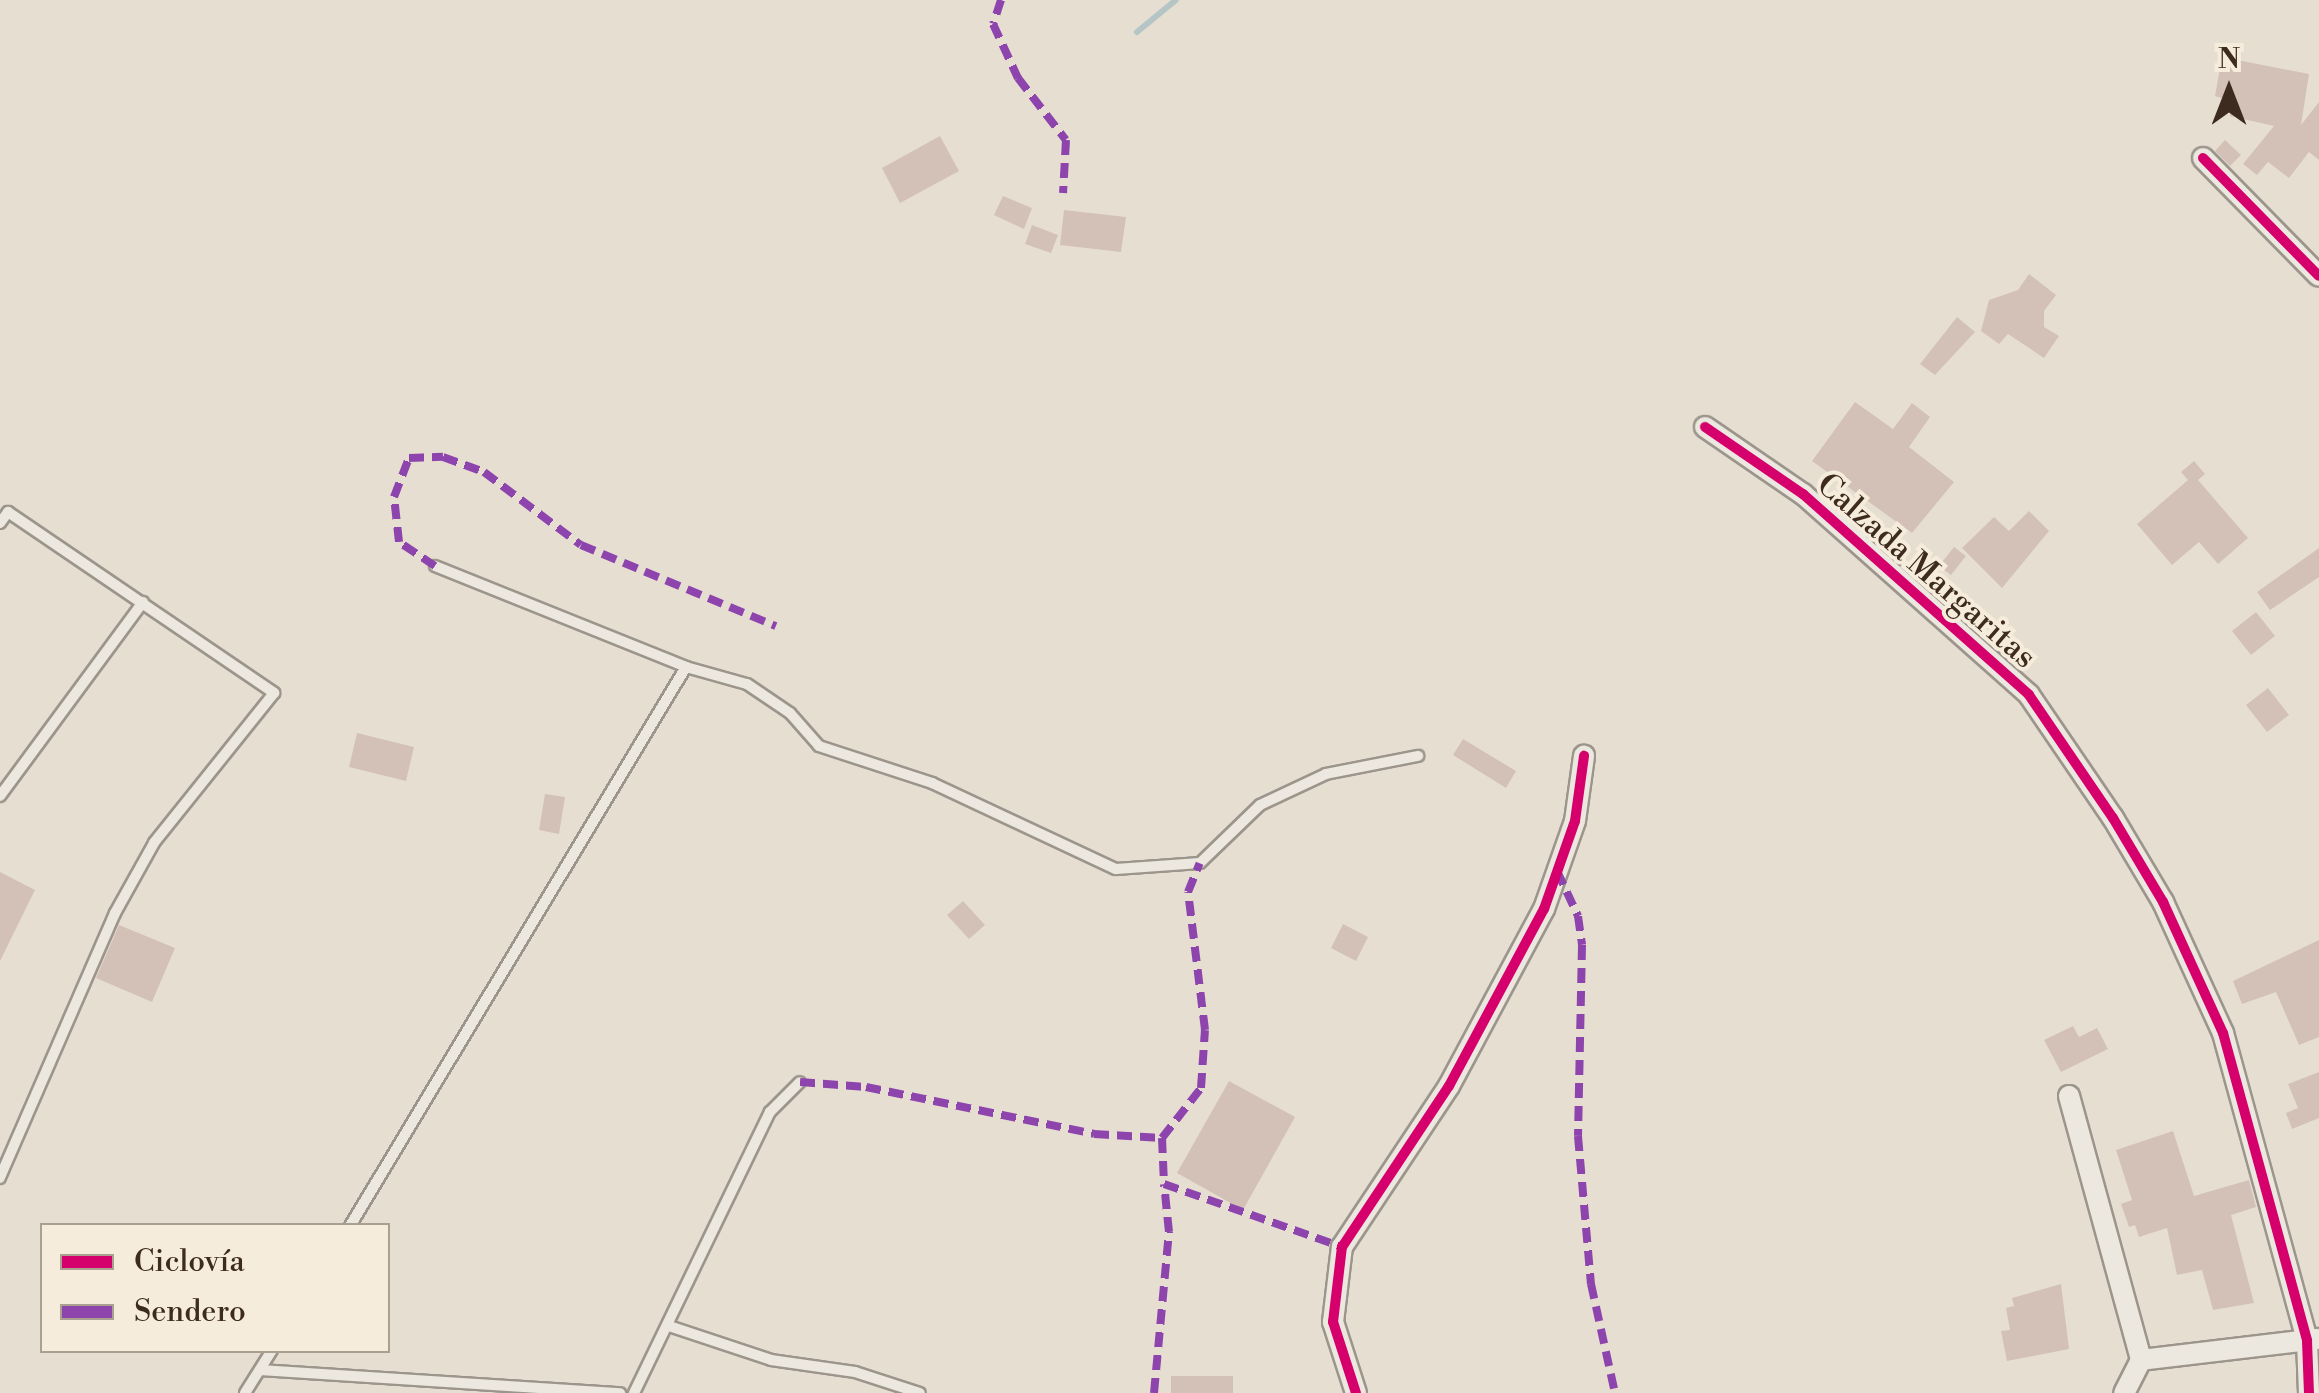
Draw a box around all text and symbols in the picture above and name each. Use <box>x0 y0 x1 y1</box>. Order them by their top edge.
north arrow <box>2179 40 2279 140</box>
text: N <box>2218 42 2240 77</box>
street label: Calzada Margaritas <box>1809 465 2043 677</box>
legend <box>40 1223 390 1353</box>
text: Ciclovía <box>134 1243 245 1281</box>
text: Sendero <box>134 1293 246 1331</box>

